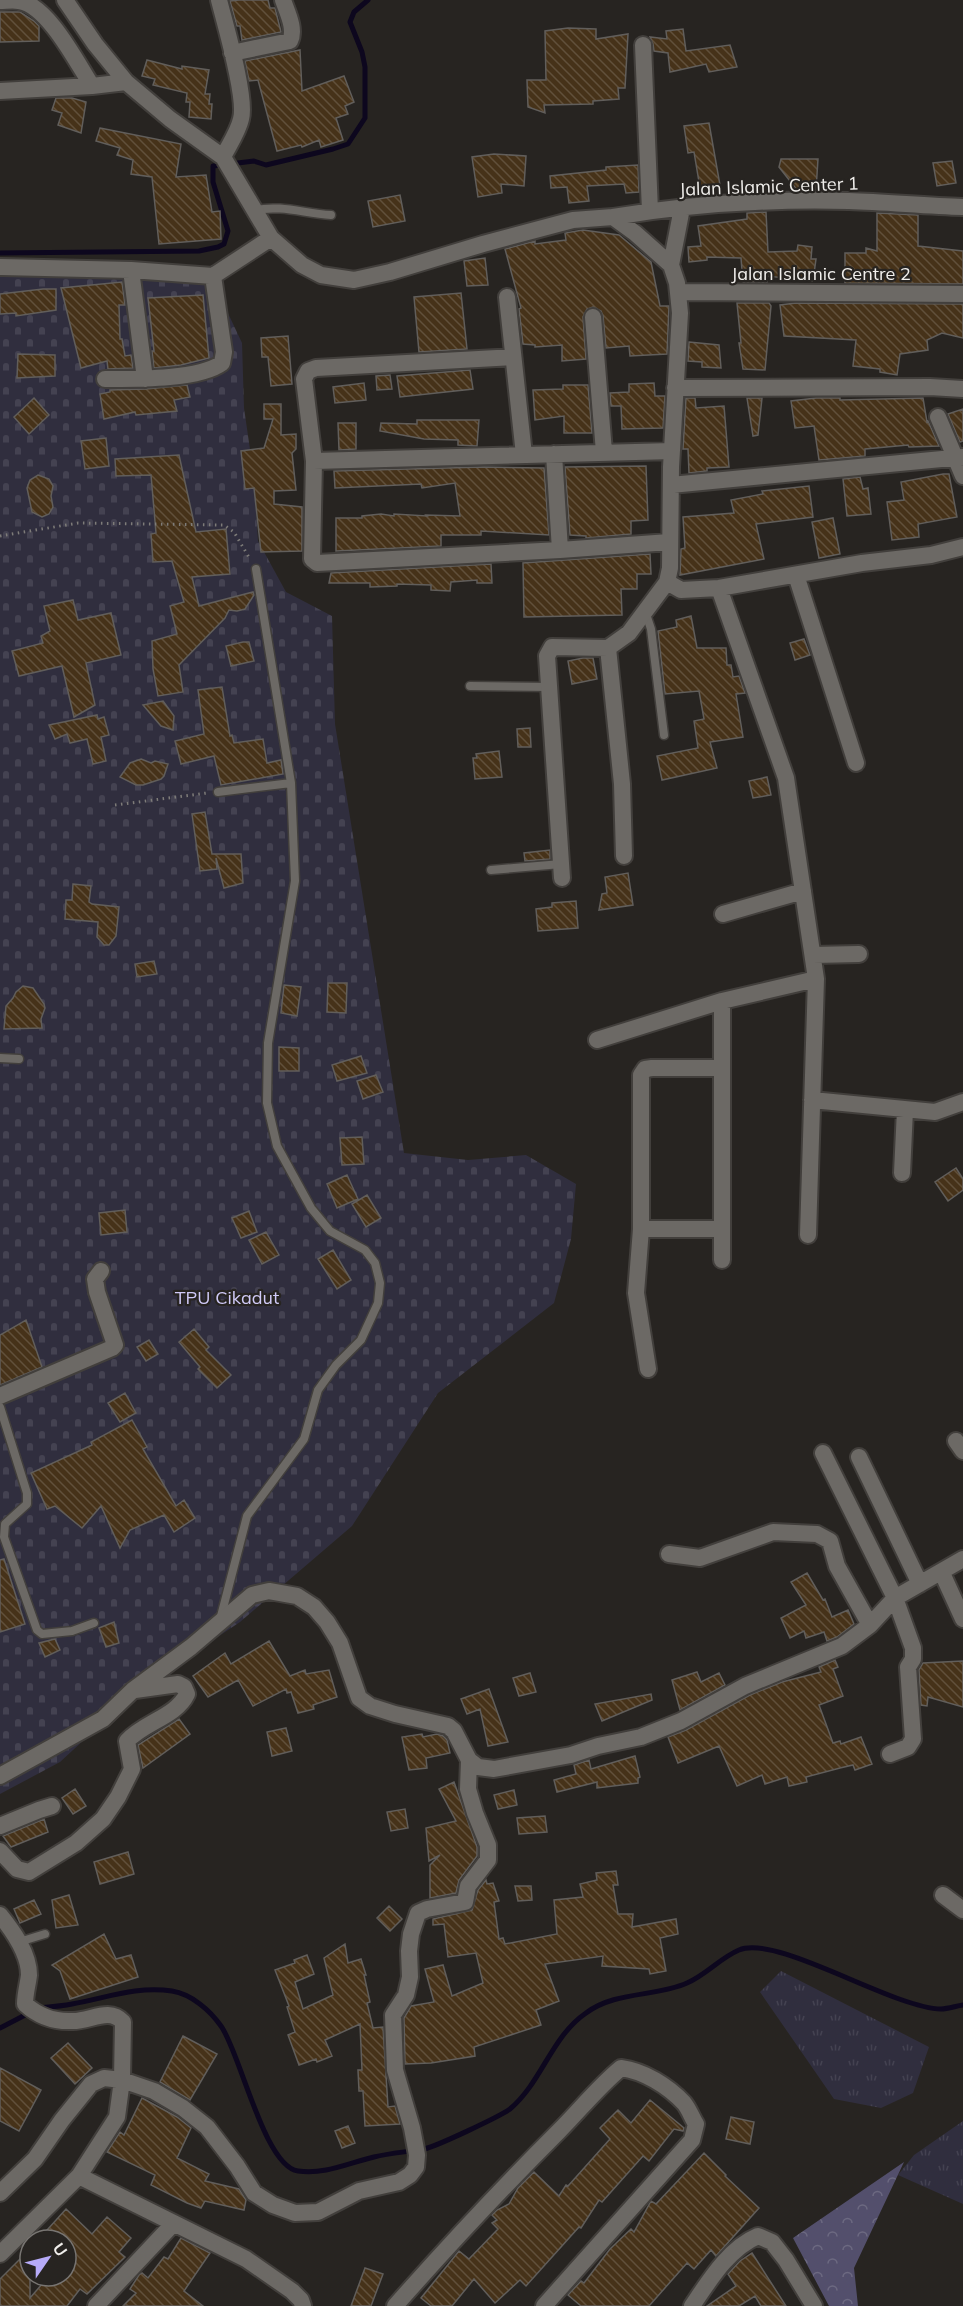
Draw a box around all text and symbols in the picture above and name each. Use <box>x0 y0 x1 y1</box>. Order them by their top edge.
street label: Jalan Islamic Center 1 <box>679 171 859 201</box>
street label: Jalan Islamic Centre 2 <box>731 262 911 285</box>
park label: TPU Cikadut <box>175 1286 279 1309</box>
north arrow <box>18 2228 78 2288</box>
text: U <box>49 2239 72 2260</box>

